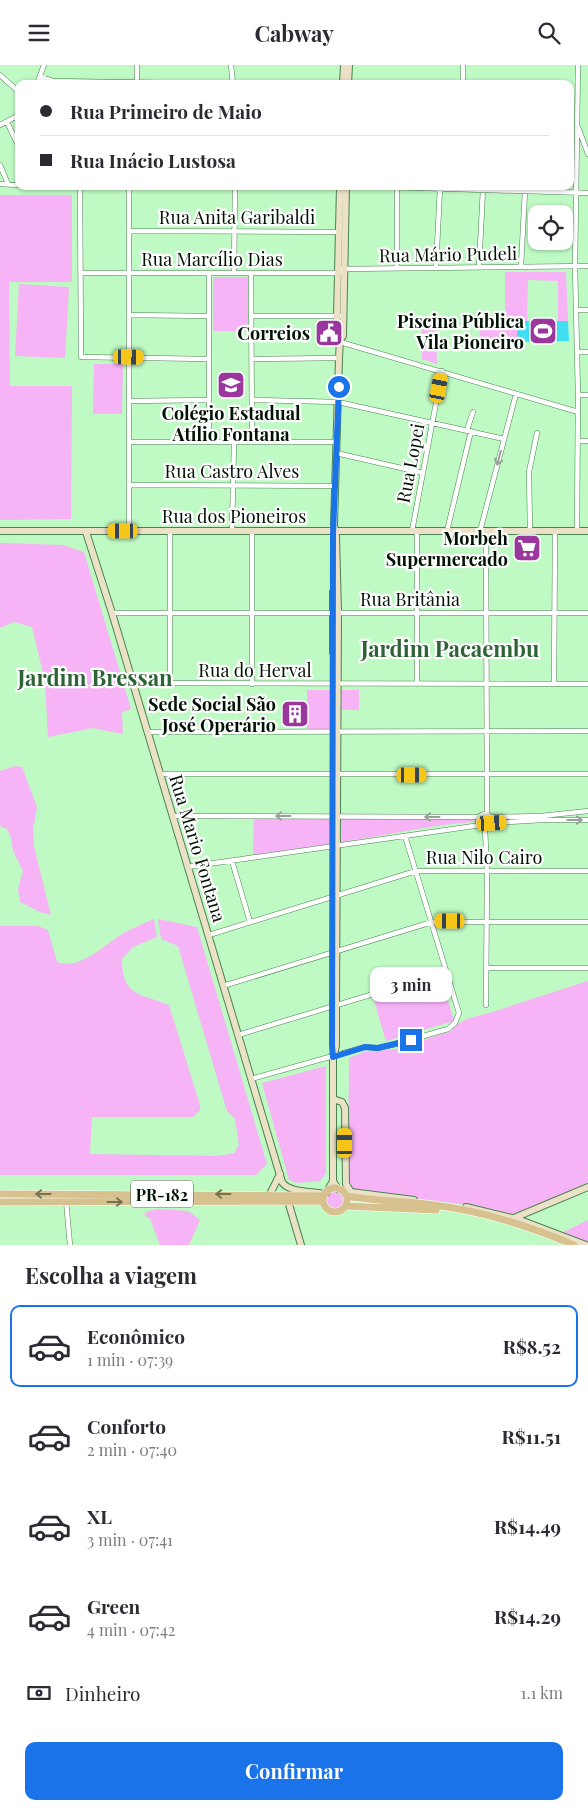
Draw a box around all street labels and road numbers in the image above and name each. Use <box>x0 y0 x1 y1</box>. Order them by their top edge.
street label: Rua Anita Garibaldi <box>159 205 315 229</box>
street label: Rua Mário Pudeli <box>379 241 517 267</box>
street label: Rua Marcílio Dias <box>141 247 283 271</box>
street label: Rua Lopei <box>391 421 429 505</box>
street label: Rua Castro Alves <box>165 459 299 483</box>
street label: Rua dos Pioneiros <box>162 504 306 528</box>
street label: Rua Britânia <box>360 587 460 611</box>
street label: Rua do Herval <box>198 658 312 682</box>
street label: Rua Mario Fontana <box>164 771 232 925</box>
street label: Rua Nilo Cairo <box>426 845 542 869</box>
road number: PR-182 <box>131 1181 193 1207</box>

